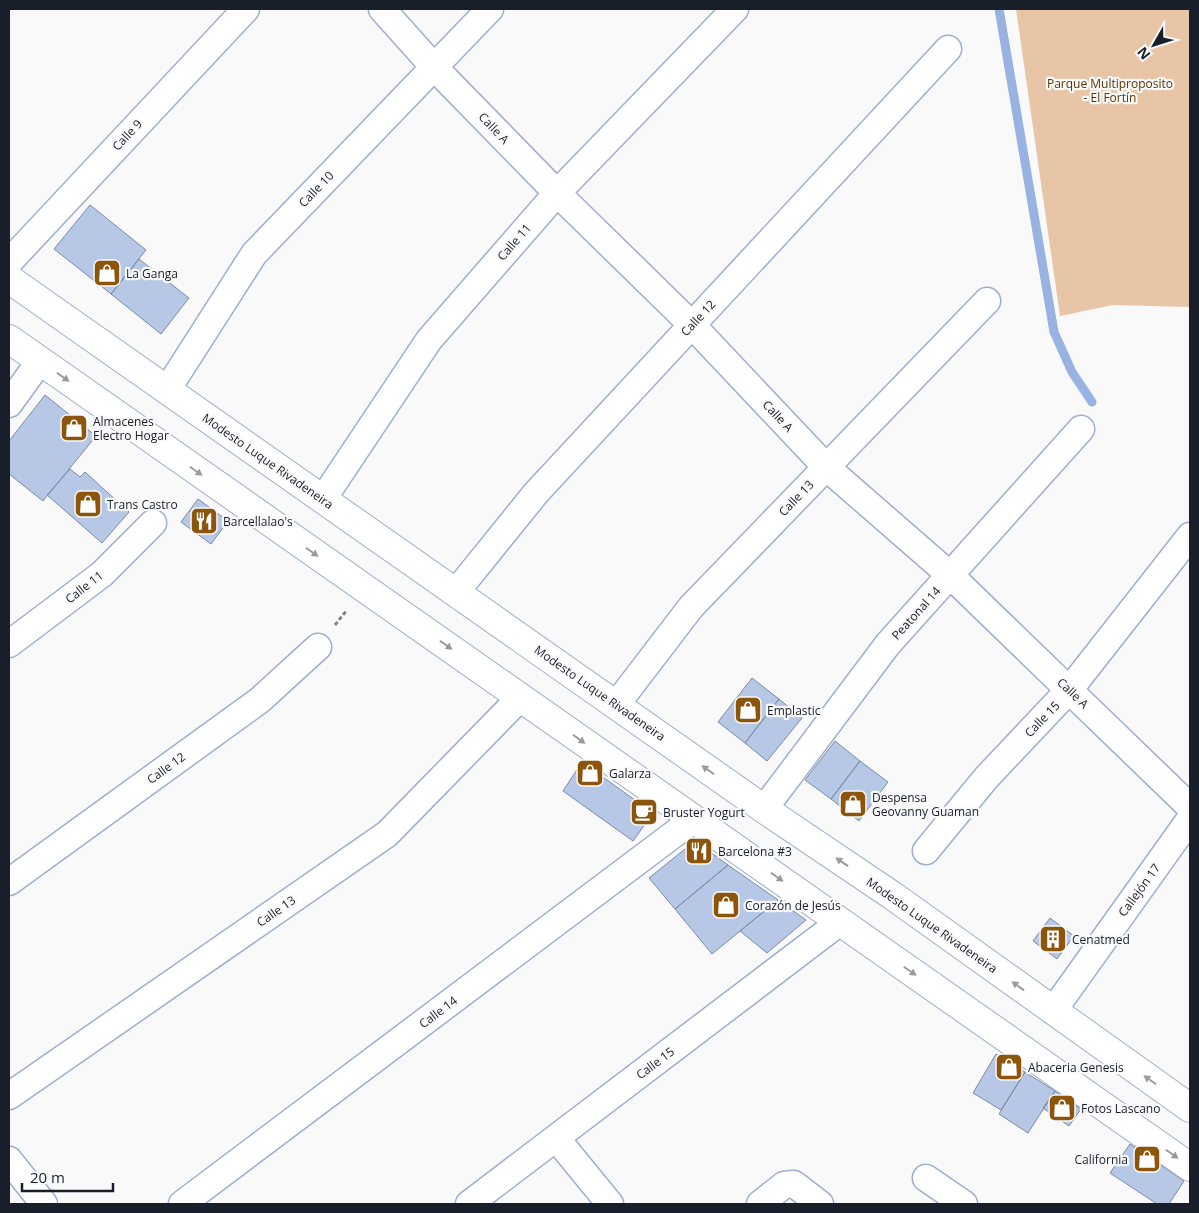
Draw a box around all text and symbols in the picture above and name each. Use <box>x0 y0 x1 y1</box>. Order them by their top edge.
north arrow <box>1129 20 1179 70</box>
text: N <box>1133 43 1154 64</box>
park label: Parque Multiproposito - El Fortín <box>1047 75 1173 106</box>
street label: Calle A <box>475 109 514 148</box>
street label: Calle 9 <box>108 116 146 154</box>
street label: Calle 10 <box>295 167 337 211</box>
street label: Calle 11 <box>493 220 535 264</box>
shop icon: La Ganga <box>92 258 122 288</box>
place label: La Ganga <box>126 265 178 282</box>
street label: Calle 12 <box>677 296 719 340</box>
one-way arrow <box>56 372 70 382</box>
street label: Calle A <box>759 396 797 436</box>
street label: Modesto Luque Rivadeneira <box>199 409 337 513</box>
shop icon: Almacenes Electro Hogar <box>59 413 89 443</box>
place label: Almacenes Electro Hogar <box>93 413 169 444</box>
one-way arrow <box>189 466 202 476</box>
street label: Calle 13 <box>775 476 817 520</box>
shop icon: Trans Castro <box>73 489 103 519</box>
place label: Trans Castro <box>107 496 178 513</box>
restaurant icon: Barcellalao's <box>189 506 219 536</box>
place label: Barcellalao's <box>223 513 293 530</box>
one-way arrow <box>306 547 319 557</box>
street label: Calle 11 <box>61 567 107 607</box>
street label: Peatonal 14 <box>888 583 944 643</box>
one-way arrow <box>439 640 452 650</box>
street label: Modesto Luque Rivadeneira <box>531 641 669 745</box>
street label: Calle A <box>1054 674 1093 713</box>
shop icon: Emplastic <box>733 695 763 725</box>
street label: Calle 15 <box>1021 697 1063 741</box>
place label: Emplastic <box>767 702 821 719</box>
one-way arrow <box>572 734 586 744</box>
street label: Calle 12 <box>143 748 189 788</box>
shop icon: Galarza <box>575 758 605 788</box>
place label: Galarza <box>609 765 651 782</box>
one-way arrow <box>702 765 715 775</box>
shop icon: Despensa Geovanny Guaman <box>838 789 868 819</box>
place label: Despensa Geovanny Guaman <box>872 789 979 820</box>
cafe icon: Bruster Yogurt <box>629 797 659 827</box>
place label: Bruster Yogurt <box>663 804 745 821</box>
restaurant icon: Barcelona #3 <box>684 836 714 866</box>
place label: Barcelona #3 <box>718 843 792 860</box>
one-way arrow <box>836 857 849 867</box>
street label: Callejón 17 <box>1114 860 1164 920</box>
one-way arrow <box>770 872 783 882</box>
street label: Modesto Luque Rivadeneira <box>863 873 1001 977</box>
shop icon: Corazón de Jesús <box>711 890 741 920</box>
street label: Calle 13 <box>253 891 299 931</box>
place label: Corazón de Jesús <box>745 897 841 914</box>
building icon: Cenatmed <box>1038 924 1068 954</box>
place label: Cenatmed <box>1072 931 1130 948</box>
one-way arrow <box>903 966 916 976</box>
one-way arrow <box>1011 981 1025 991</box>
street label: Calle 14 <box>415 992 461 1032</box>
street label: Calle 15 <box>632 1043 678 1083</box>
shop icon: Abaceria Genesis <box>994 1052 1024 1082</box>
place label: Abaceria Genesis <box>1028 1059 1124 1076</box>
one-way arrow <box>1144 1075 1157 1085</box>
shop icon: Fotos Lascano <box>1047 1093 1077 1123</box>
place label: Fotos Lascano <box>1081 1100 1160 1117</box>
shop icon: California <box>1132 1144 1162 1174</box>
one-way arrow <box>1165 1149 1178 1159</box>
place label: California <box>1074 1151 1128 1168</box>
scale bar <box>22 1160 114 1192</box>
text: 20 m <box>30 1167 65 1187</box>

